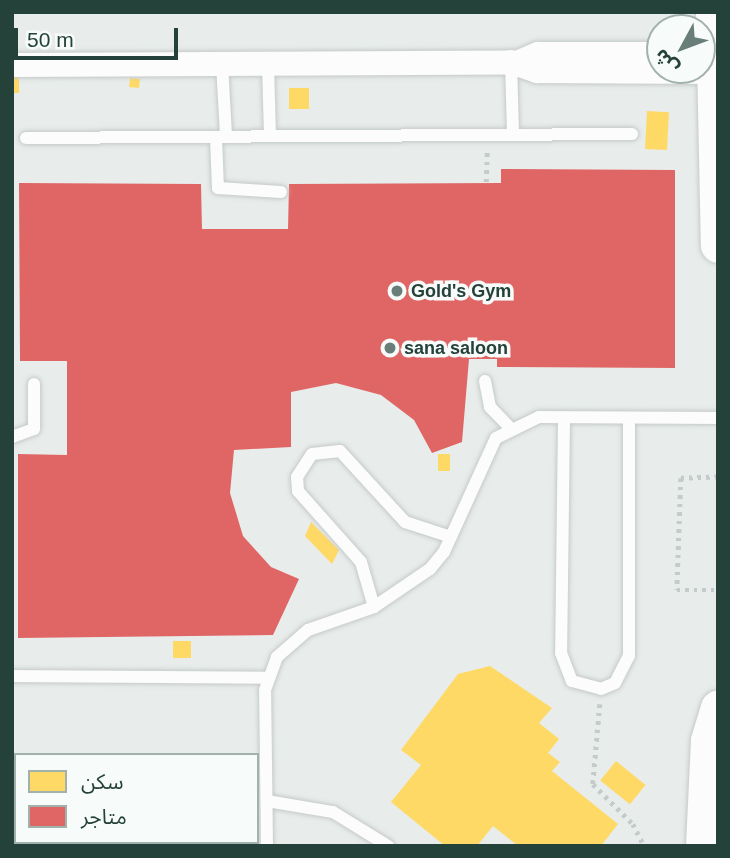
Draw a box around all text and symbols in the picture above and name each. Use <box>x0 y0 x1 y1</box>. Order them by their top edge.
scale bar <box>18 14 182 58</box>
north arrow <box>646 14 716 84</box>
text: 50 m <box>27 28 74 51</box>
text: ش <box>650 45 683 79</box>
place label: Gold's Gym <box>411 280 511 302</box>
marker: Gold's Gym <box>389 283 405 299</box>
place label: sana saloon <box>404 337 508 359</box>
marker: sana saloon <box>382 340 398 356</box>
legend <box>14 753 259 844</box>
text: سكن <box>81 770 123 793</box>
text: متاجر <box>81 805 127 828</box>

